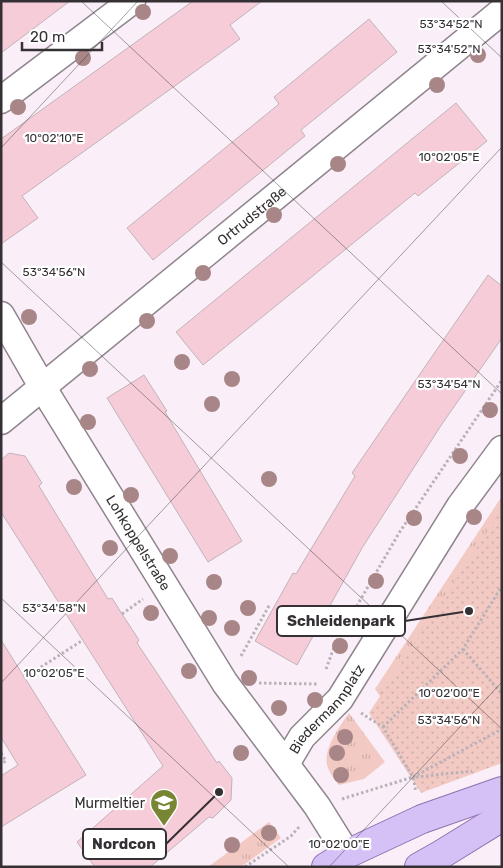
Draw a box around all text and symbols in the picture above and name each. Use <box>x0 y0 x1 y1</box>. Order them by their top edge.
text: 53°34'52"N <box>419 17 483 31</box>
scale bar <box>22 20 102 52</box>
text: 20 m <box>30 28 65 46</box>
text: 53°34'52"N <box>417 42 481 56</box>
text: 10°02'10"E <box>24 131 84 145</box>
text: 10°02'05"E <box>418 150 480 164</box>
street label: Ortrudstraße <box>214 183 290 249</box>
text: 53°34'56"N <box>23 265 85 279</box>
text: 53°34'54"N <box>417 377 481 391</box>
street label: Lohkoppelstraße <box>102 492 174 594</box>
text: 53°34'58"N <box>22 601 86 615</box>
callout: Schleidenpark <box>277 606 405 636</box>
text: Schleidenpark <box>287 612 395 630</box>
street label: Biedermannplatz <box>286 661 369 757</box>
text: 10°02'05"E <box>23 666 85 680</box>
text: 10°02'00"E <box>418 686 480 700</box>
text: 53°34'56"N <box>418 713 480 727</box>
school or university icon: Murmeltier <box>149 788 179 827</box>
place label: Murmeltier <box>74 795 146 812</box>
callout: Nordcon <box>83 829 166 859</box>
text: Nordcon <box>92 835 156 853</box>
text: 10°02'00"E <box>308 837 370 851</box>

